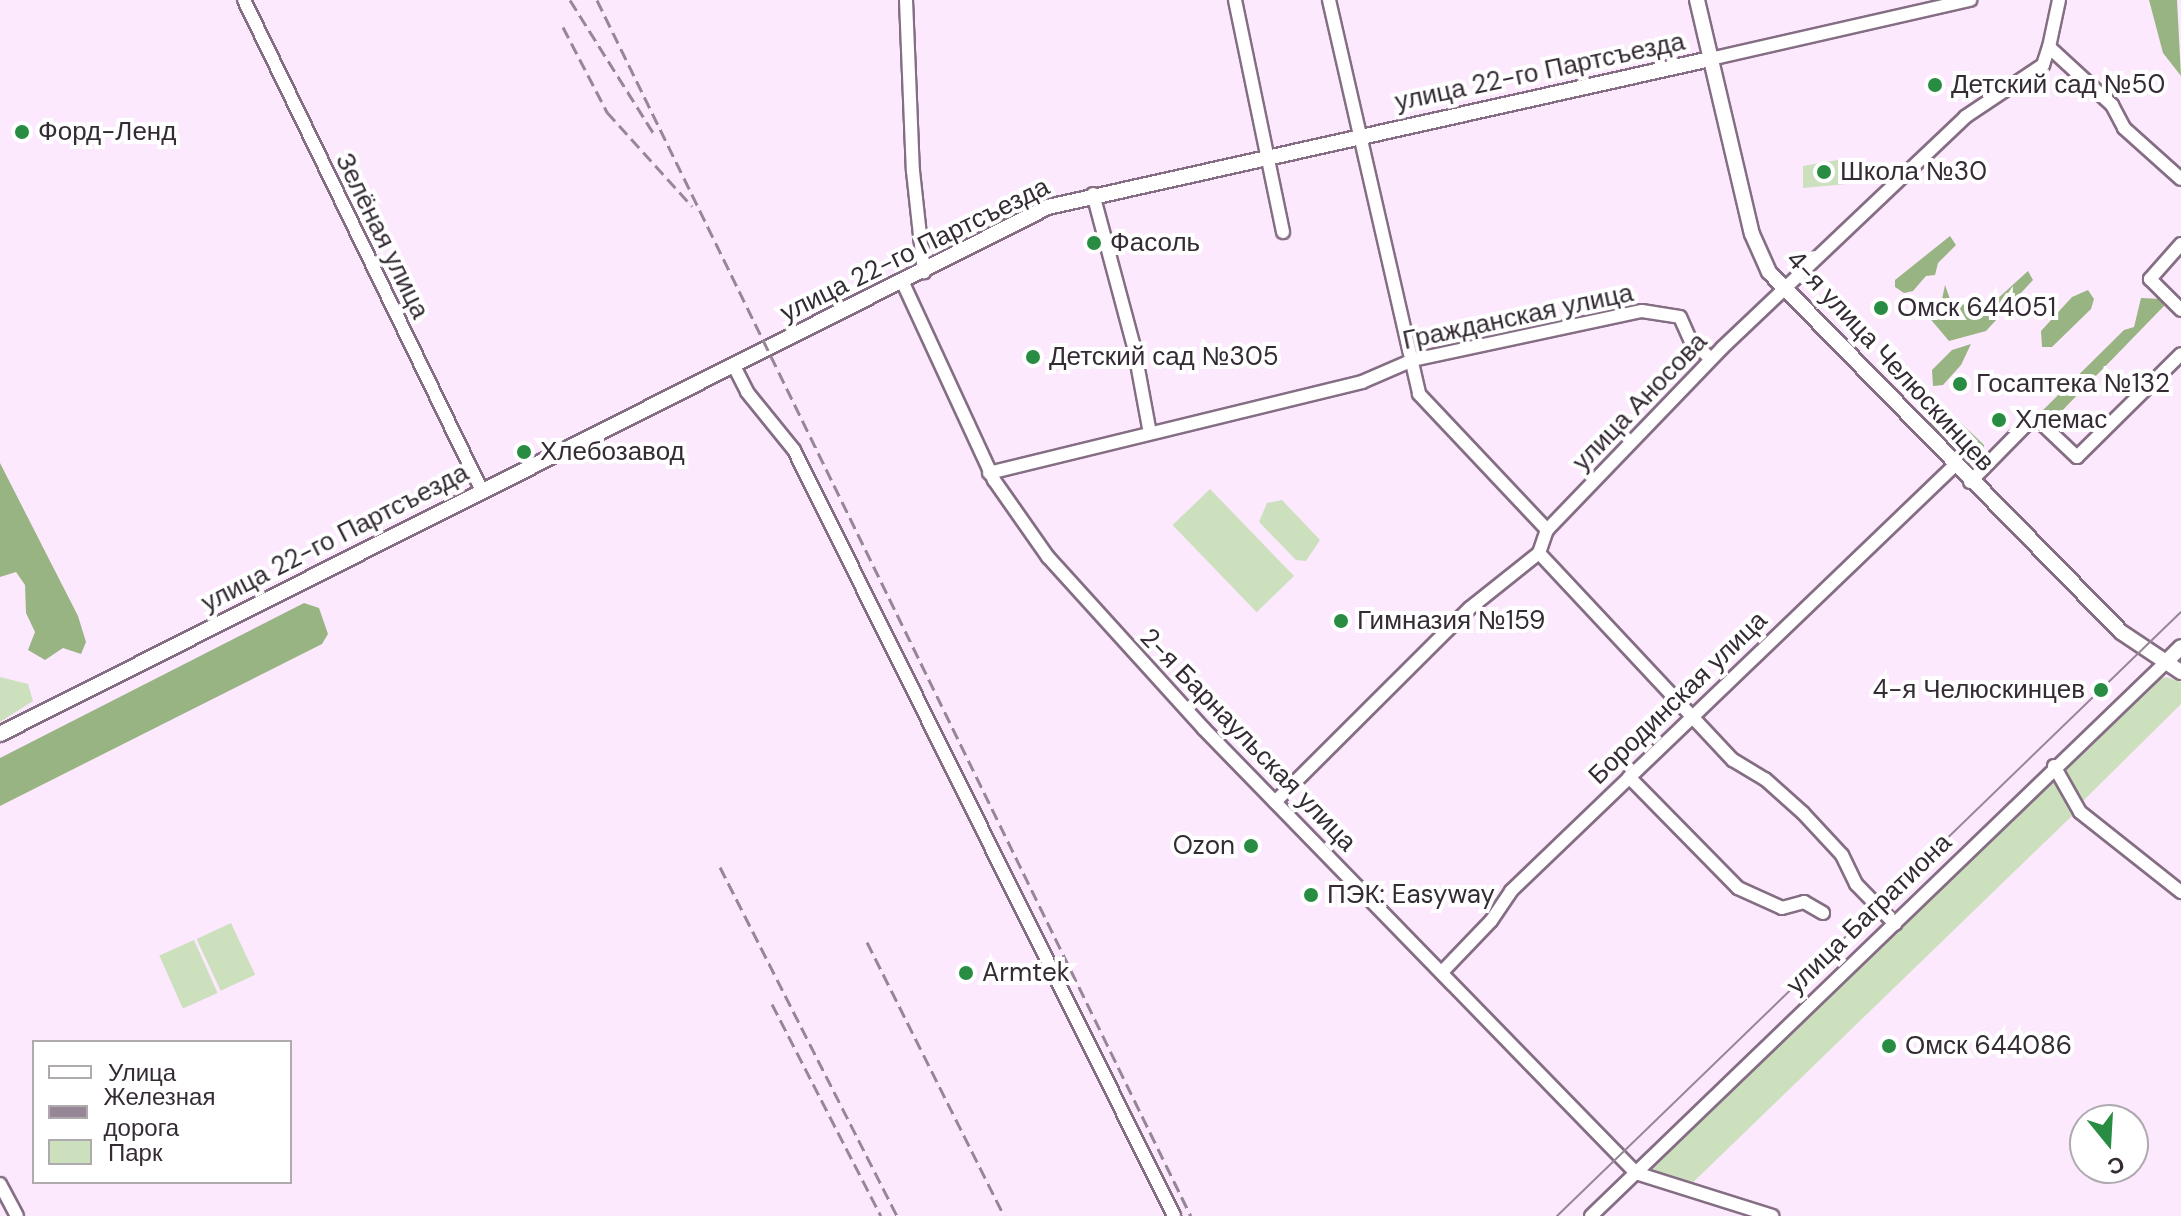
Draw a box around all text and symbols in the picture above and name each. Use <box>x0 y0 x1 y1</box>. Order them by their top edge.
street label: улица 22-го Партсъезда <box>1392 26 1688 118</box>
place label: Детский сад №50 <box>1951 69 2165 101</box>
marker: Детский сад №50 <box>1926 76 1944 94</box>
place label: Форд-Ленд <box>38 116 176 148</box>
marker: Форд-Ленд <box>13 123 31 141</box>
street label: Зелёная улица <box>328 148 436 324</box>
place label: Школа №30 <box>1840 156 1987 188</box>
marker: Школа №30 <box>1815 163 1833 181</box>
street label: улица 22-го Партсъезда <box>775 171 1055 329</box>
place label: Фасоль <box>1110 227 1200 259</box>
marker: Фасоль <box>1085 234 1103 252</box>
street label: 4-я улица Челюскинцев <box>1779 244 2001 478</box>
street label: Гражданская улица <box>1400 277 1636 357</box>
place label: Омск 644051 <box>1897 292 2056 324</box>
marker: Омск 644051 <box>1872 299 1890 317</box>
street label: улица Аносова <box>1566 326 1714 478</box>
place label: Детский сад №305 <box>1049 341 1279 373</box>
marker: Детский сад №305 <box>1024 348 1042 366</box>
place label: Госаптека №132 <box>1976 368 2170 400</box>
marker: Госаптека №132 <box>1951 375 1969 393</box>
place label: Хлемас <box>2015 404 2107 436</box>
marker: Хлемас <box>1990 411 2008 429</box>
place label: Хлебозавод <box>540 436 685 468</box>
marker: Хлебозавод <box>515 443 533 461</box>
street label: улица 22-го Партсъезда <box>196 457 474 619</box>
place label: Гимназия №159 <box>1357 605 1545 637</box>
street label: Бородинская улица <box>1582 605 1774 791</box>
marker: Гимназия №159 <box>1332 612 1350 630</box>
street label: 2-я Барнаульская улица <box>1133 622 1363 858</box>
place label: 4-я Челюскинцев <box>1872 674 2085 706</box>
marker: 4-я Челюскинцев <box>2092 681 2110 699</box>
street label: улица Багратиона <box>1780 827 1958 1001</box>
place label: Ozon <box>1173 830 1235 862</box>
marker: Ozon <box>1242 837 1260 855</box>
place label: ПЭК: Easyway <box>1327 879 1495 911</box>
marker: ПЭК: Easyway <box>1302 886 1320 904</box>
place label: Armtek <box>982 957 1070 989</box>
marker: Armtek <box>957 964 975 982</box>
place label: Омск 644086 <box>1905 1030 2072 1062</box>
marker: Омск 644086 <box>1880 1037 1898 1055</box>
legend <box>32 1040 292 1184</box>
text: Улица <box>108 1057 176 1088</box>
text: Железная дорога <box>104 1081 215 1143</box>
north arrow <box>2069 1104 2149 1184</box>
text: Парк <box>108 1137 162 1168</box>
text: С <box>2104 1149 2128 1182</box>

